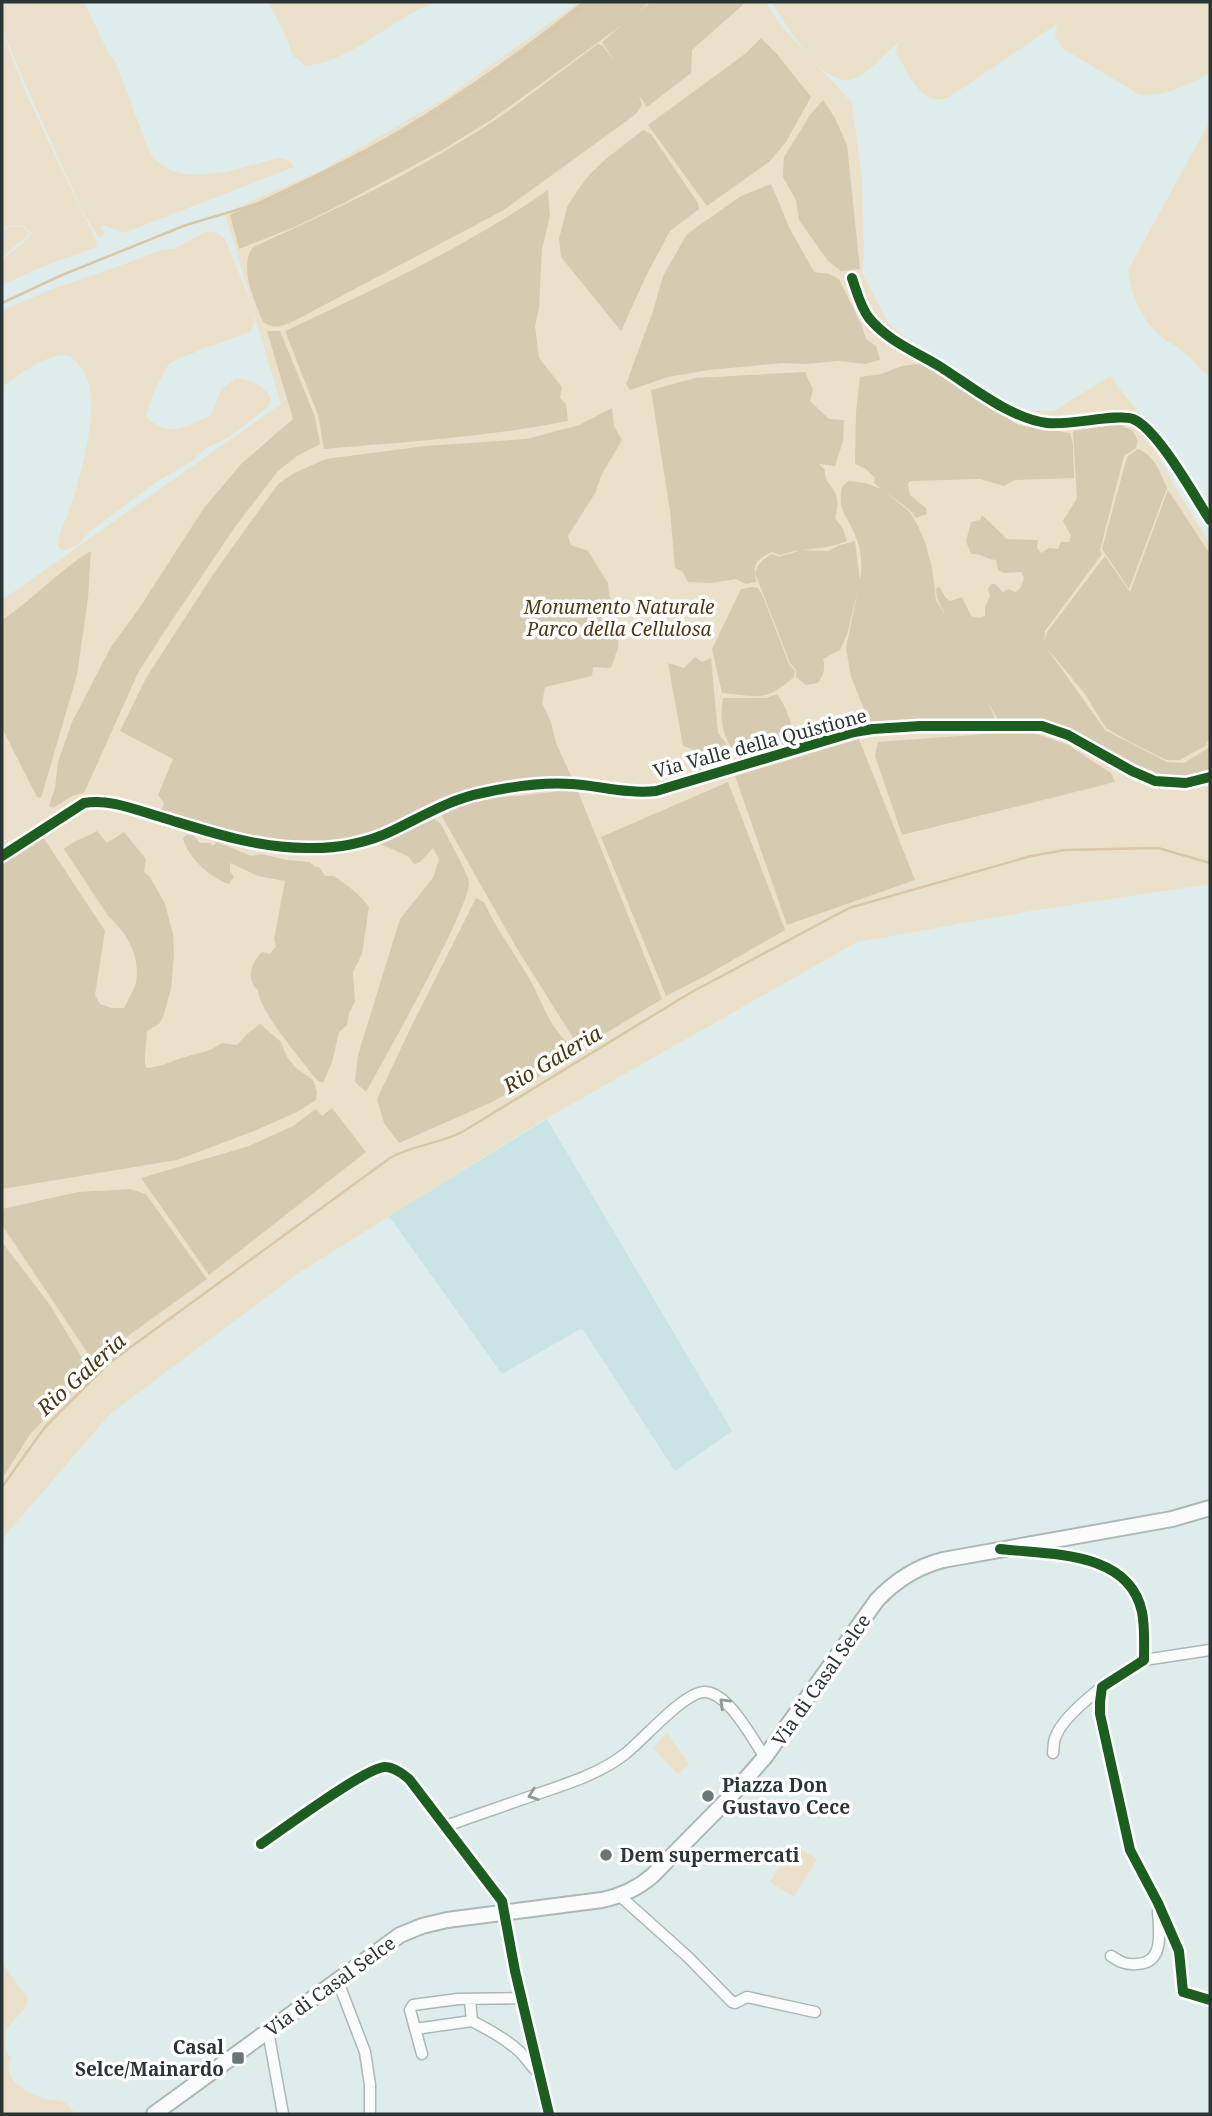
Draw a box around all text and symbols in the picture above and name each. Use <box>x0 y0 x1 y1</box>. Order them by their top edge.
park label: Monumento Naturale Parco della Cellulosa <box>523 594 714 642</box>
street label: Via Valle della Quistione <box>650 702 870 784</box>
water label: Rio Galeria <box>497 1018 607 1100</box>
water label: Rio Galeria <box>30 1326 132 1422</box>
street label: Via di Casal Selce <box>766 1609 876 1751</box>
one-way arrow <box>720 1698 733 1711</box>
place label: Piazza Don Gustavo Cece <box>722 1772 850 1820</box>
one-way arrow <box>528 1787 540 1801</box>
marker: Piazza Don Gustavo Cece <box>700 1788 716 1804</box>
place label: Dem supermercati <box>620 1842 800 1868</box>
marker: Dem supermercati <box>598 1847 614 1863</box>
street label: Via di Casal Selce <box>259 1930 401 2042</box>
place label: Casal Selce/Mainardo <box>75 2034 224 2082</box>
marker: Casal Selce/Mainardo <box>230 2050 246 2066</box>

